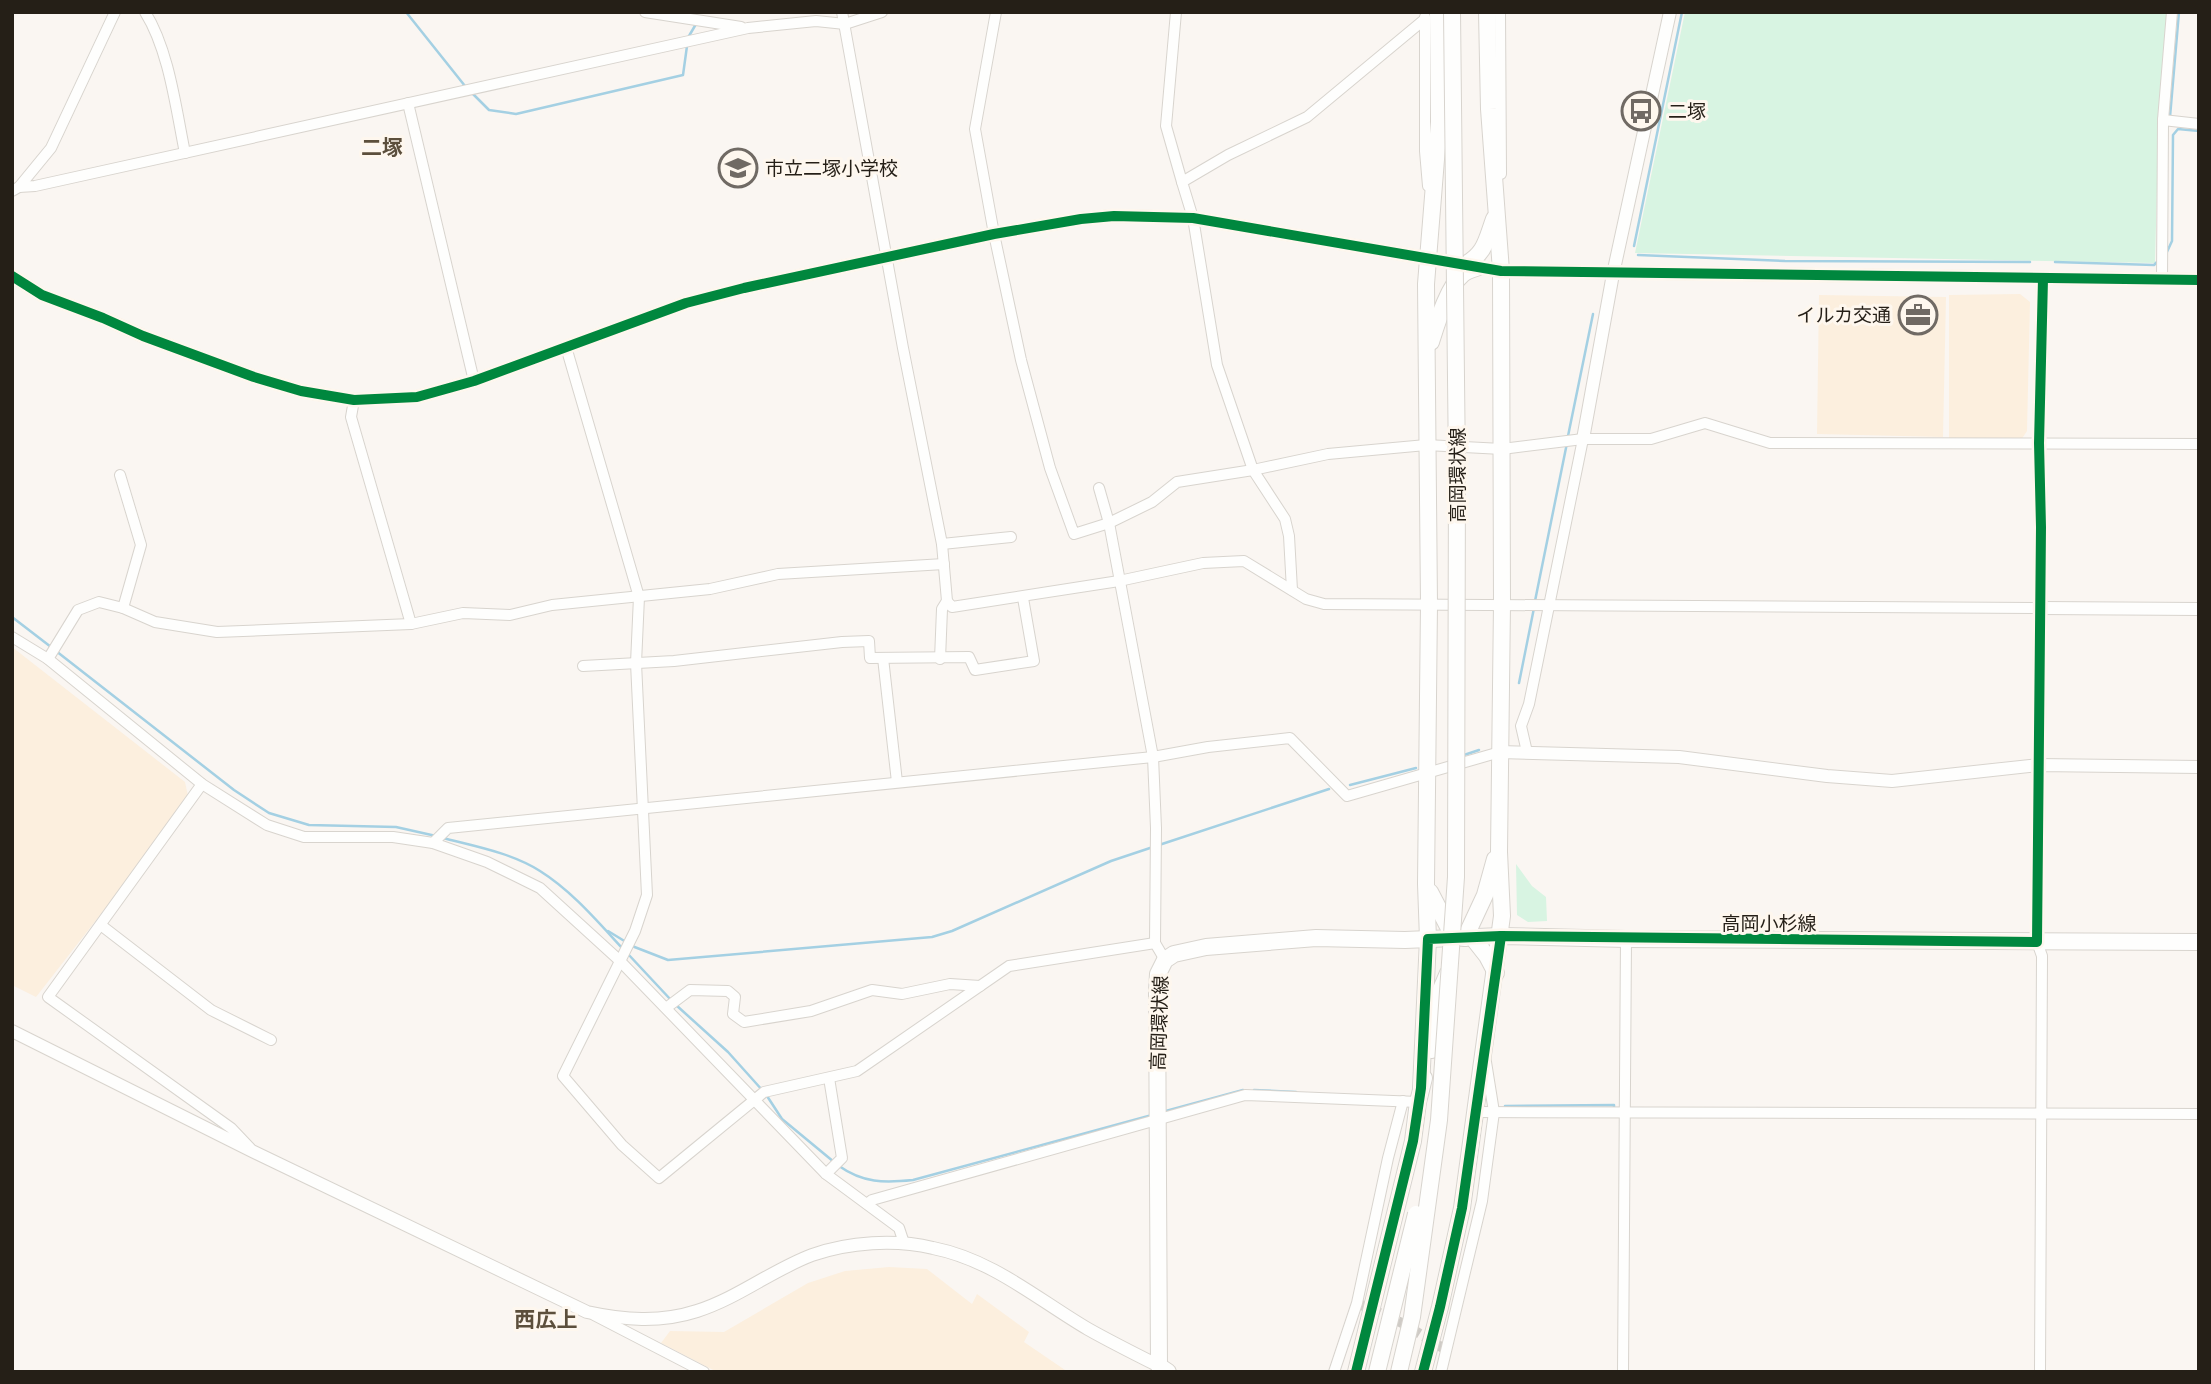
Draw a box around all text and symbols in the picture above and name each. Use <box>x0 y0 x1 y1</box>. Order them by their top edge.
bus stop icon: 二塚 <box>1620 90 1662 132</box>
place label: 二塚 <box>1668 99 1706 123</box>
district label: 二塚 <box>361 133 403 161</box>
school or university icon: 市立二塚小学校 <box>717 147 759 189</box>
place label: 市立二塚小学校 <box>765 156 898 180</box>
office icon: イルカ交通 <box>1897 294 1939 336</box>
place label: イルカ交通 <box>1797 303 1891 327</box>
street label: 高岡環状線 <box>1445 427 1469 523</box>
street label: 高岡小杉線 <box>1721 911 1817 935</box>
street label: 高岡環状線 <box>1145 975 1173 1071</box>
district label: 西広上 <box>515 1305 578 1333</box>

